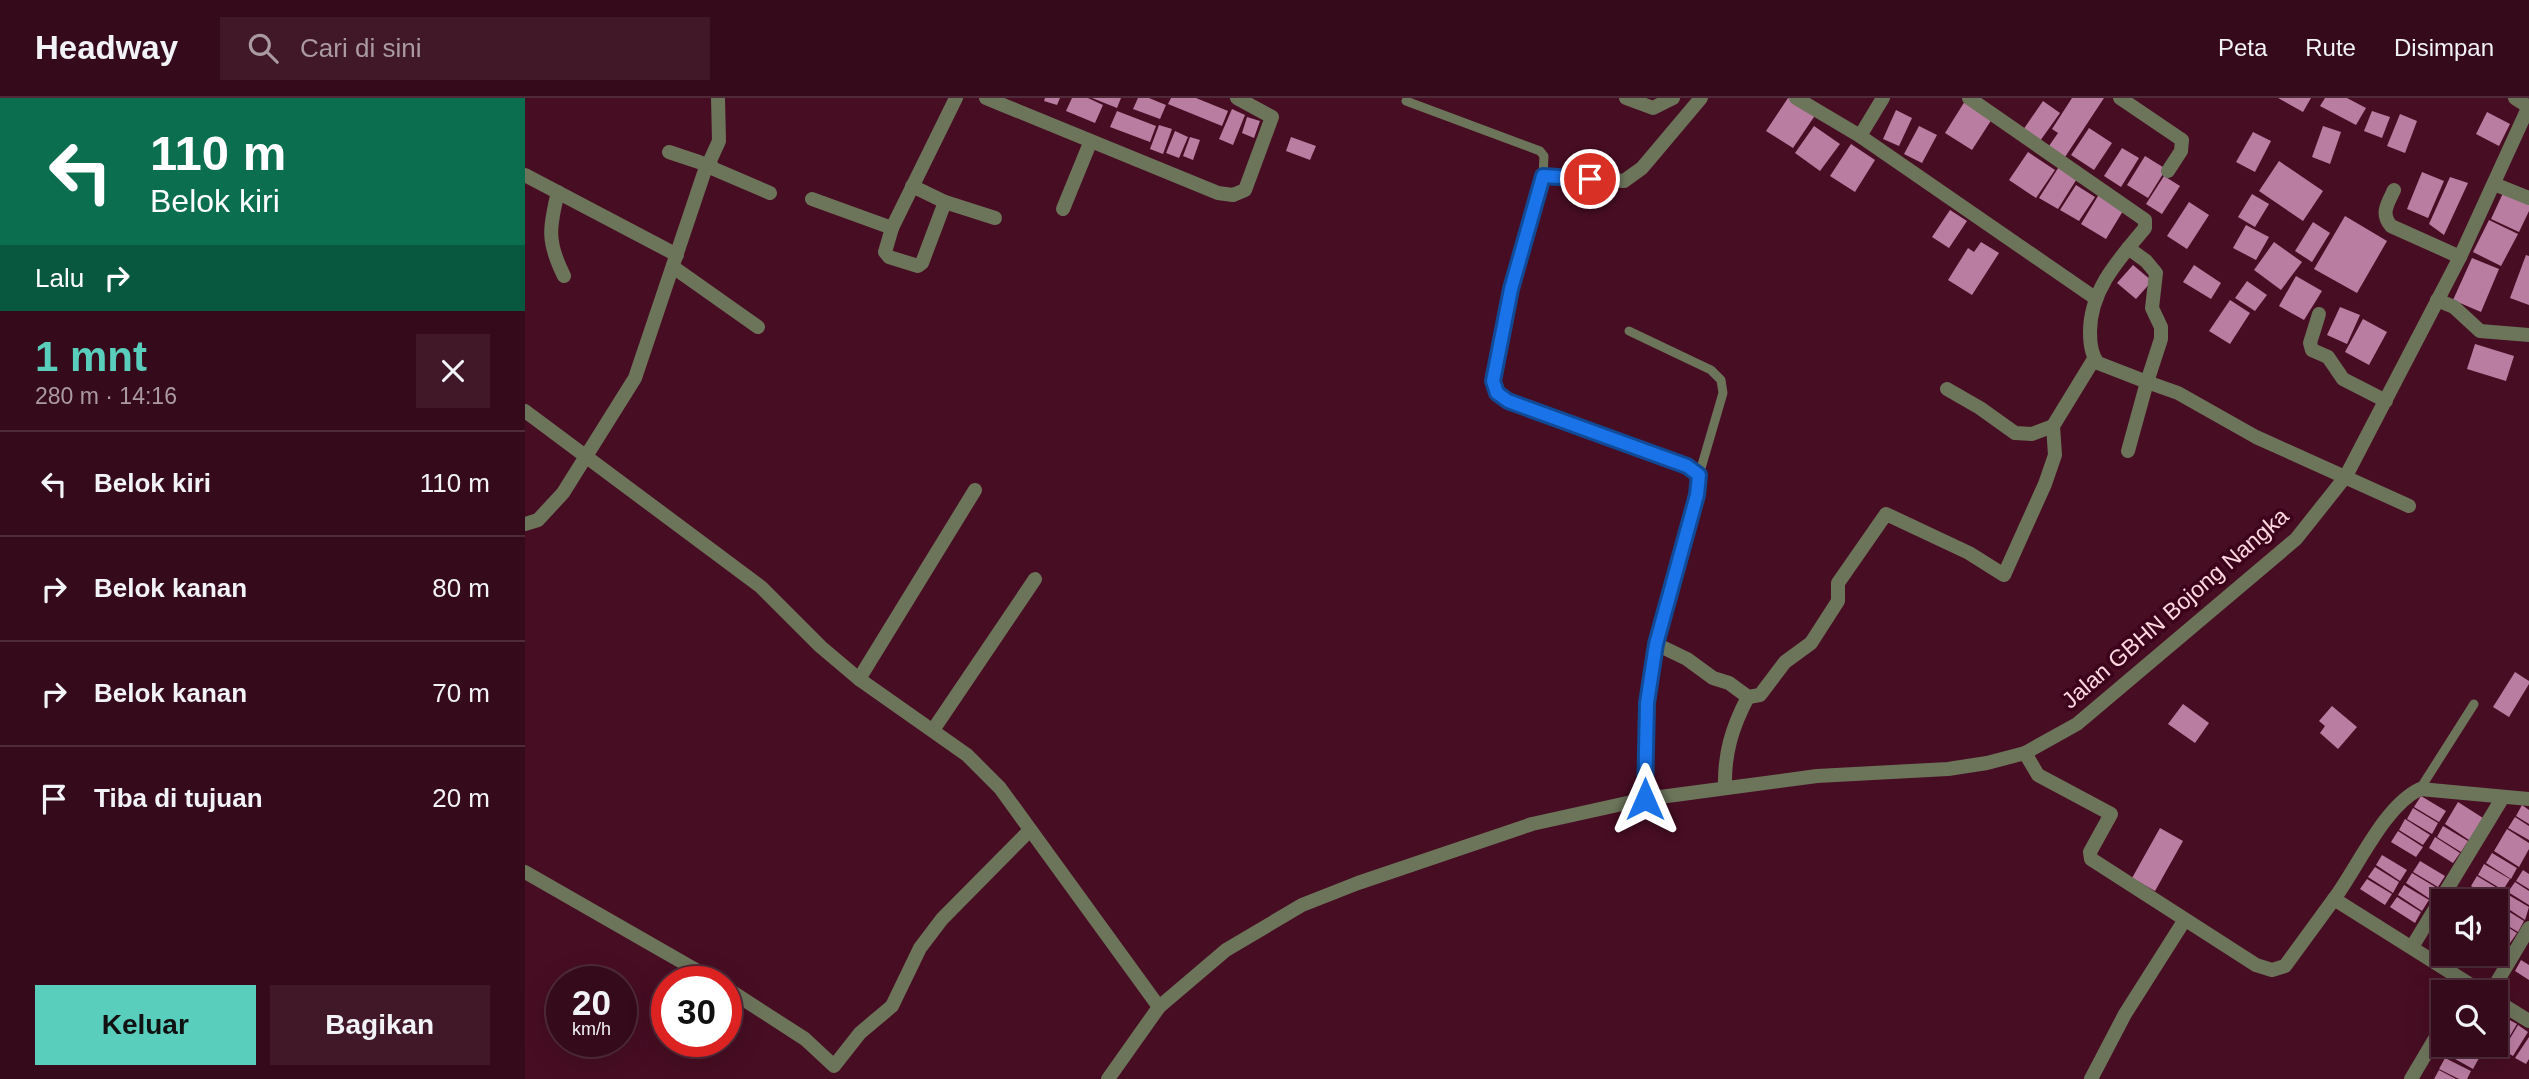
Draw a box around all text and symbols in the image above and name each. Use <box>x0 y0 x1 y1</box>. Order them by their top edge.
search box <box>220 17 710 80</box>
text: Headway <box>35 29 178 66</box>
icon: search <box>244 29 282 67</box>
text: Cari di sini <box>300 33 421 63</box>
text: Peta <box>2218 34 2267 61</box>
text: Rute <box>2305 34 2356 61</box>
text: Disimpan <box>2394 34 2494 61</box>
icon: left <box>35 126 126 217</box>
text: 110 m <box>150 126 286 180</box>
pin <box>1560 149 1620 209</box>
icon: arrive <box>1571 160 1609 198</box>
text: Belok kiri <box>150 183 280 219</box>
icon: right <box>98 259 136 297</box>
text: Lalu <box>35 263 84 293</box>
text: 1 mnt <box>35 333 147 380</box>
button: close <box>416 334 490 408</box>
text: 280 m · 14:16 <box>35 383 177 409</box>
icon: left <box>35 465 73 503</box>
text: Belok kiri <box>94 468 211 498</box>
text: 110 m <box>420 468 490 498</box>
street label: Jalan GBHN Bojong Nangka <box>2056 502 2294 713</box>
icon: right <box>35 570 73 608</box>
text: Belok kanan <box>94 573 247 603</box>
text: 80 m <box>432 573 490 603</box>
icon: right <box>35 675 73 713</box>
text: Belok kanan <box>94 678 247 708</box>
text: 70 m <box>432 678 490 708</box>
position arrow <box>1608 762 1682 836</box>
icon: arrive <box>35 780 73 818</box>
text: Tiba di tujuan <box>94 783 263 813</box>
text: 20 m <box>432 783 490 813</box>
map controls <box>2431 889 2508 1057</box>
button: sound <box>2431 889 2508 966</box>
speed limit sign: 30 <box>651 966 742 1057</box>
button: search <box>2431 980 2508 1057</box>
text: 20 <box>572 983 611 1022</box>
button: Keluar <box>35 985 256 1065</box>
button: Bagikan <box>270 985 490 1065</box>
text: km/h <box>572 1019 611 1039</box>

